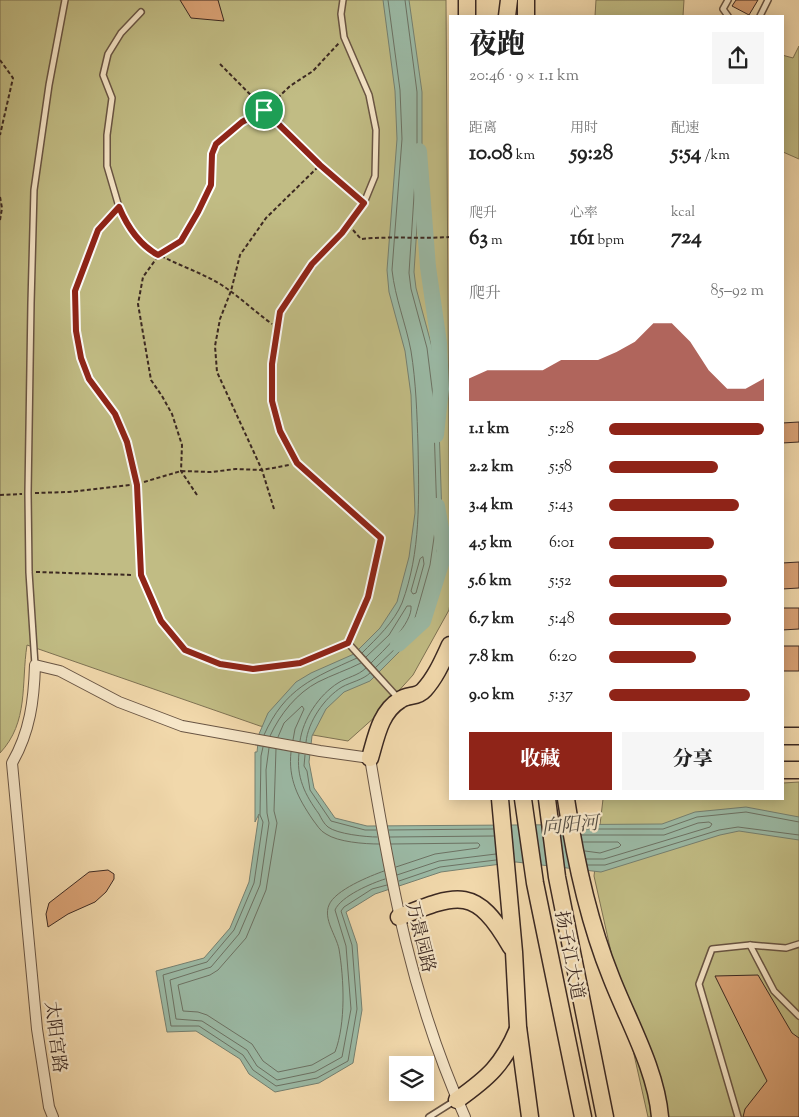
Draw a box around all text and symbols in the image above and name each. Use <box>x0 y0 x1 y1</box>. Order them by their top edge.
text: 夜跑 <box>469 26 525 66</box>
button: share <box>712 32 764 84</box>
text: 20:46 · 9 × 1.1 km <box>469 65 579 88</box>
pin <box>243 89 285 131</box>
icon: arrive <box>250 96 278 124</box>
text: 距离 <box>469 119 497 139</box>
text: 用时 <box>570 119 598 139</box>
text: 配速 <box>671 119 699 139</box>
text: 10.08 <box>469 139 513 169</box>
text: 59:28 <box>570 139 613 169</box>
text: 5:54 <box>671 139 701 169</box>
text: km <box>513 146 535 166</box>
text: /km <box>701 146 730 166</box>
text: kcal <box>671 203 695 223</box>
text: 爬升 <box>469 204 497 224</box>
text: 心率 <box>570 204 598 224</box>
text: 724 <box>671 223 702 253</box>
text: 63 <box>469 224 488 254</box>
text: 161 <box>570 224 595 254</box>
text: m <box>488 231 502 251</box>
text: bpm <box>595 231 624 251</box>
text: 85–92 m <box>711 280 764 303</box>
text: 爬升 <box>469 283 501 306</box>
text: 1.1 km <box>469 418 509 441</box>
text: 5:28 <box>549 418 574 441</box>
text: 2.2 km <box>469 456 513 479</box>
text: 5:58 <box>549 456 572 479</box>
text: 3.4 km <box>469 494 513 517</box>
text: 5:43 <box>549 494 573 517</box>
text: 4.5 km <box>469 532 512 555</box>
text: 6:01 <box>549 532 575 555</box>
text: 5.6 km <box>469 570 512 593</box>
text: 5:52 <box>549 570 572 593</box>
text: 6.7 km <box>469 608 514 631</box>
text: 5:48 <box>549 608 575 631</box>
text: 7.8 km <box>469 646 514 669</box>
text: 6:20 <box>549 646 577 669</box>
text: 9.0 km <box>469 684 514 707</box>
text: 5:37 <box>549 684 573 707</box>
button: 收藏 <box>469 732 612 790</box>
button: 分享 <box>622 732 764 790</box>
water label: 向阳河 <box>541 810 603 842</box>
street label: 万景园路 <box>398 899 440 976</box>
street label: 扬子江大道 <box>547 909 589 1002</box>
street label: 太阳宫路 <box>37 1000 71 1075</box>
map controls <box>389 1056 434 1101</box>
button: layers <box>389 1056 434 1101</box>

